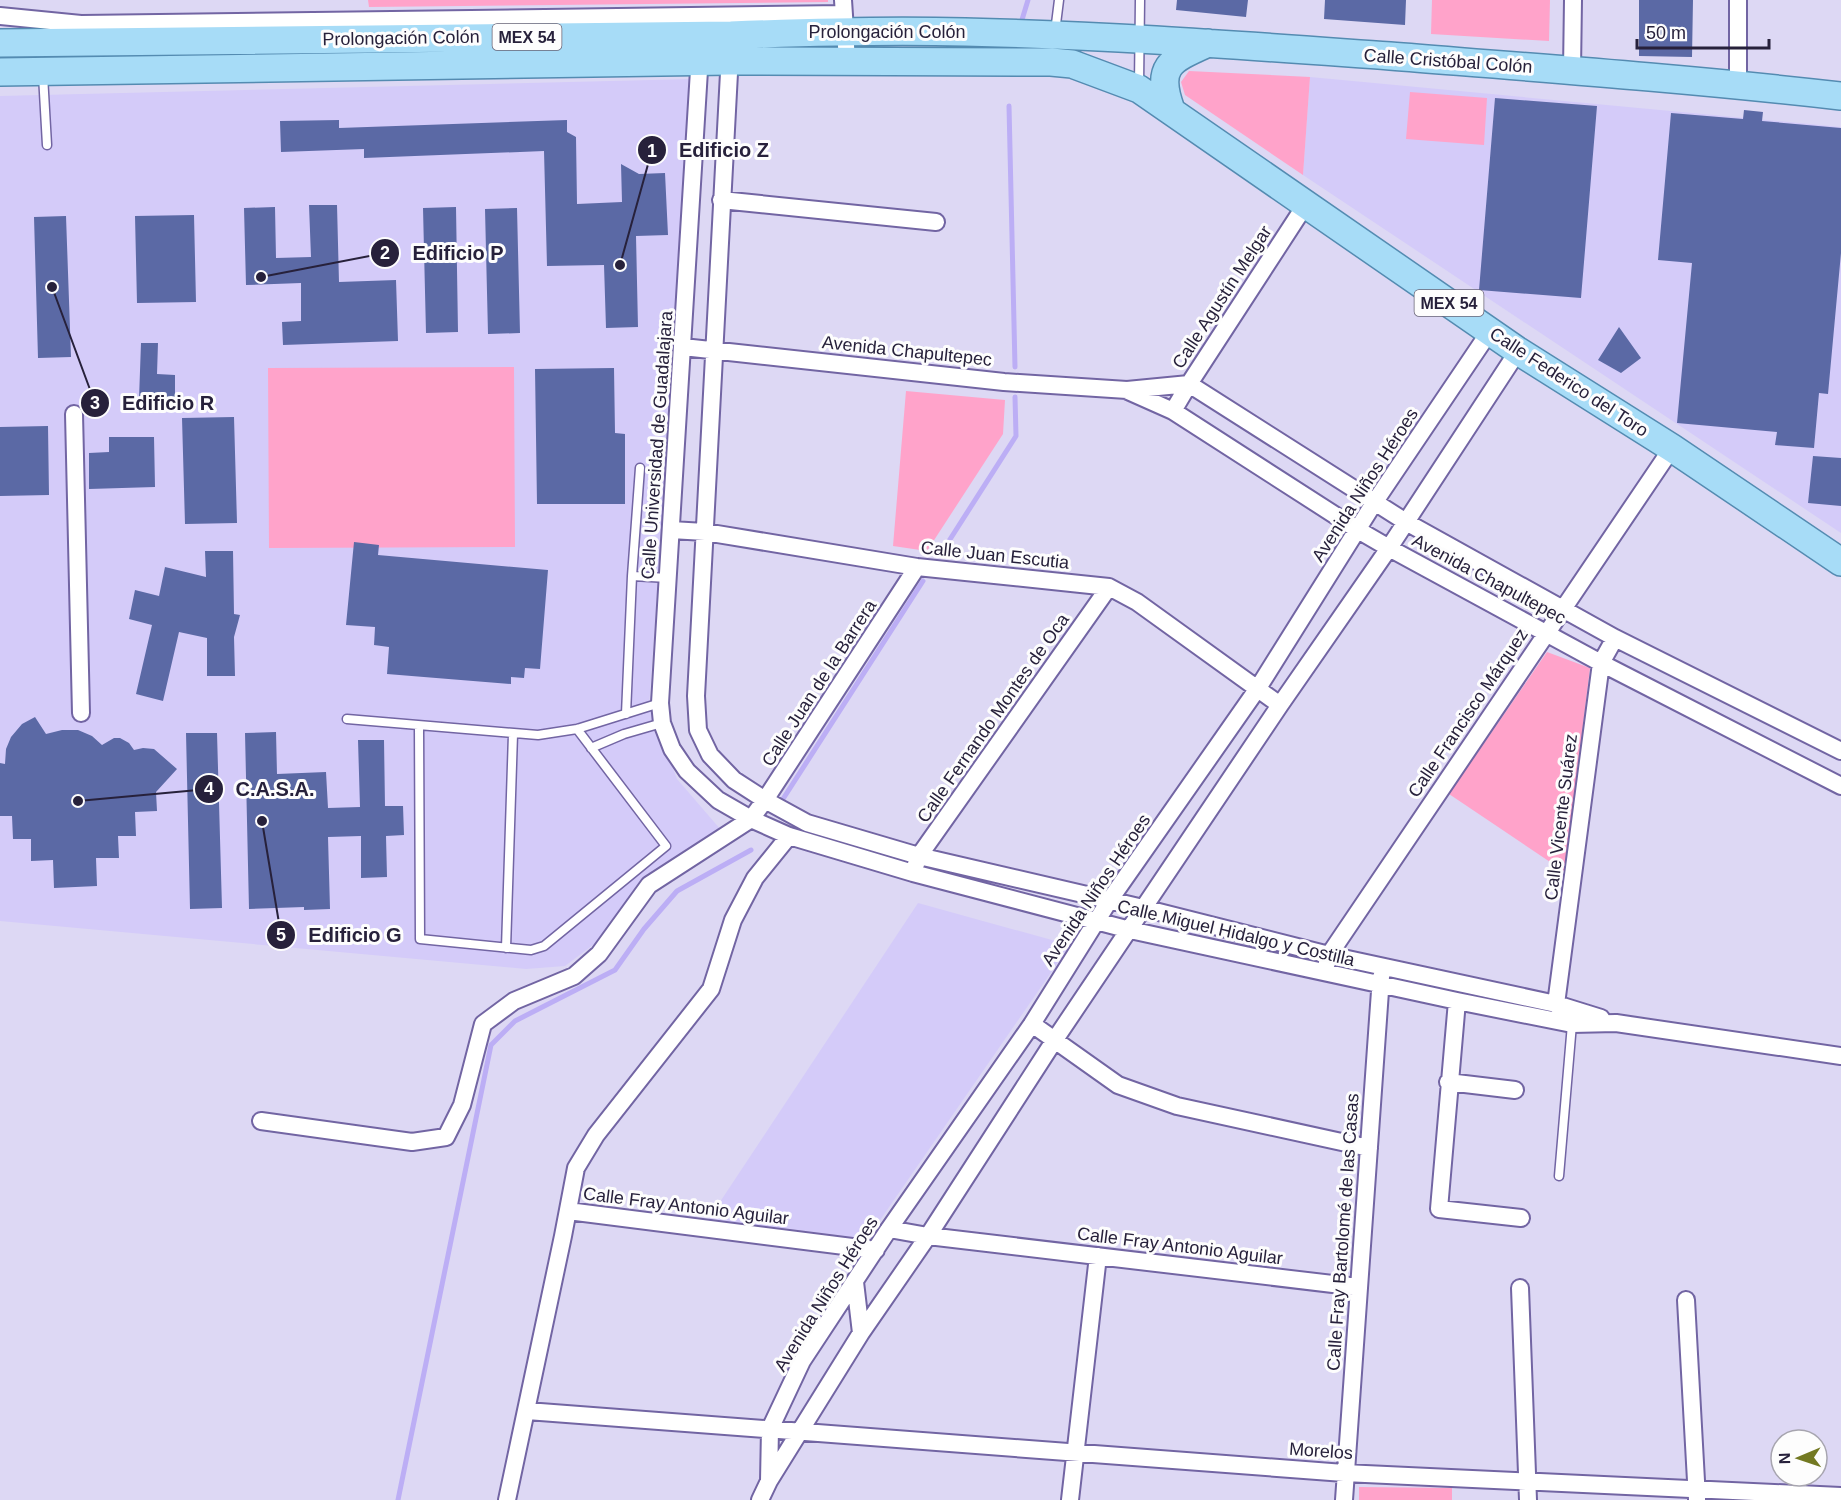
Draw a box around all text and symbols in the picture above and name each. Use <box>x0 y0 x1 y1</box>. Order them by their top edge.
scale bar <box>1637 12 1769 50</box>
street label: Prolongación Colón <box>808 22 966 42</box>
text: 50 m <box>1646 23 1686 43</box>
road number: MEX 54 <box>492 24 562 50</box>
street label: Prolongación Colón <box>322 27 480 49</box>
street label: Calle Cristóbal Colón <box>1363 45 1533 77</box>
callout: Edificio Z <box>637 131 781 169</box>
text: Edificio Z <box>679 139 769 161</box>
text: 1 <box>647 141 657 161</box>
street label: Calle Agustín Melgar <box>1168 222 1276 372</box>
callout: Edificio P <box>370 234 516 272</box>
text: Edificio P <box>412 242 504 264</box>
text: 2 <box>380 243 390 263</box>
road number: MEX 54 <box>1414 290 1484 316</box>
street label: Calle Universidad de Guadalajara <box>638 309 676 580</box>
street label: Calle Federico del Toro <box>1486 323 1652 441</box>
street label: Avenida Chapultepec <box>821 332 993 370</box>
callout: Edificio R <box>80 384 227 422</box>
text: Edificio R <box>122 392 215 414</box>
text: 3 <box>90 393 100 413</box>
street label: Avenida Niños Héroes <box>1308 405 1422 565</box>
street label: Avenida Chapultepec <box>1409 530 1569 628</box>
street label: Calle Juan Escutia <box>920 537 1071 573</box>
street label: Calle Juan de la Barrera <box>758 595 881 770</box>
street label: Calle Fernando Montes de Oca <box>913 609 1073 826</box>
street label: Calle Francisco Márquez <box>1404 625 1532 801</box>
street label: Calle Vicente Suárez <box>1541 733 1581 901</box>
callout: C.A.S.A. <box>194 770 327 808</box>
text: C.A.S.A. <box>236 778 314 800</box>
text: 4 <box>204 779 214 799</box>
street label: Avenida Niños Héroes <box>1038 810 1154 970</box>
street label: Calle Miguel Hidalgo y Costilla <box>1115 896 1358 970</box>
callout: Edificio G <box>266 916 414 954</box>
text: Edificio G <box>308 924 402 946</box>
text: 5 <box>276 925 286 945</box>
street label: Calle Fray Bartolomé de las Casas <box>1323 1093 1363 1371</box>
street label: Calle Fray Antonio Aguilar <box>582 1183 790 1229</box>
street label: Avenida Niños Héroes <box>770 1213 882 1375</box>
street label: Calle Fray Antonio Aguilar <box>1076 1223 1284 1269</box>
north arrow <box>1769 1428 1829 1488</box>
street label: Morelos <box>1288 1439 1354 1463</box>
text: N <box>1776 1452 1793 1465</box>

